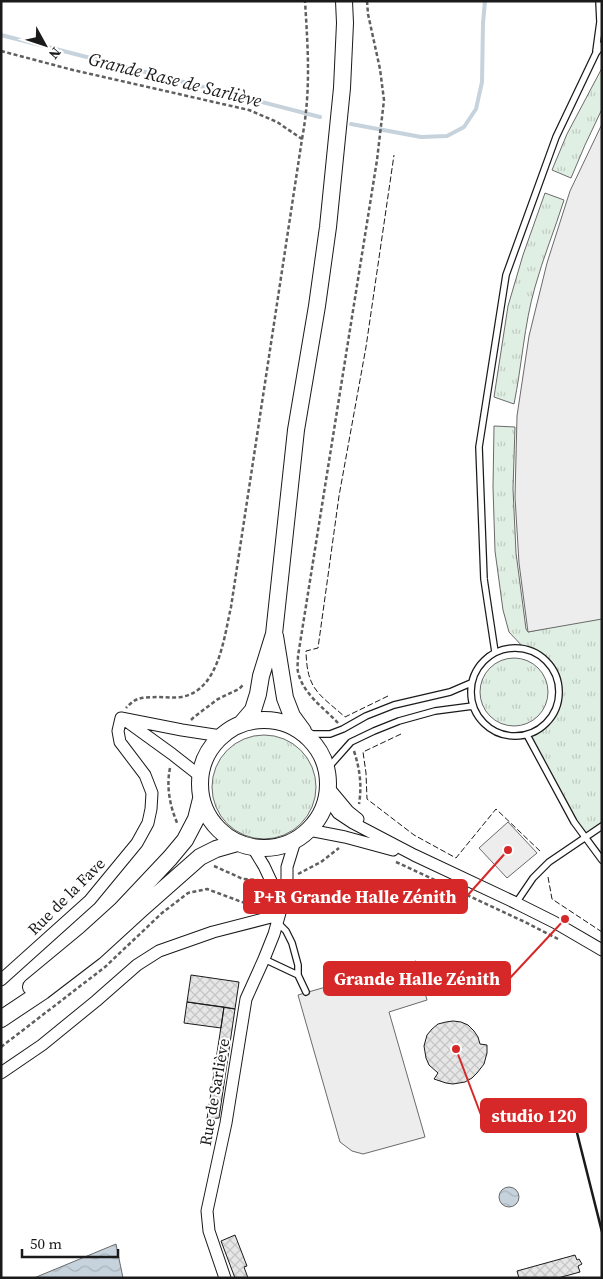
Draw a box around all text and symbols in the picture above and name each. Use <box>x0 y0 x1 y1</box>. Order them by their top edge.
north arrow <box>20 20 70 70</box>
text: N <box>44 43 66 64</box>
water label: Grande Rase de Sarliève <box>86 46 265 113</box>
street label: Rue de la Fave <box>22 852 110 940</box>
callout: P+R Grande Halle Zénith <box>244 880 467 913</box>
text: P+R Grande Halle Zénith <box>253 884 457 909</box>
callout: Grande Halle Zénith <box>324 962 510 995</box>
text: Grande Halle Zénith <box>334 966 500 991</box>
street label: Rue de Sarliève <box>194 1037 234 1147</box>
callout: studio 120 <box>481 1099 586 1132</box>
text: studio 120 <box>491 1103 577 1128</box>
scale bar <box>22 1226 119 1258</box>
text: 50 m <box>30 1233 62 1254</box>

